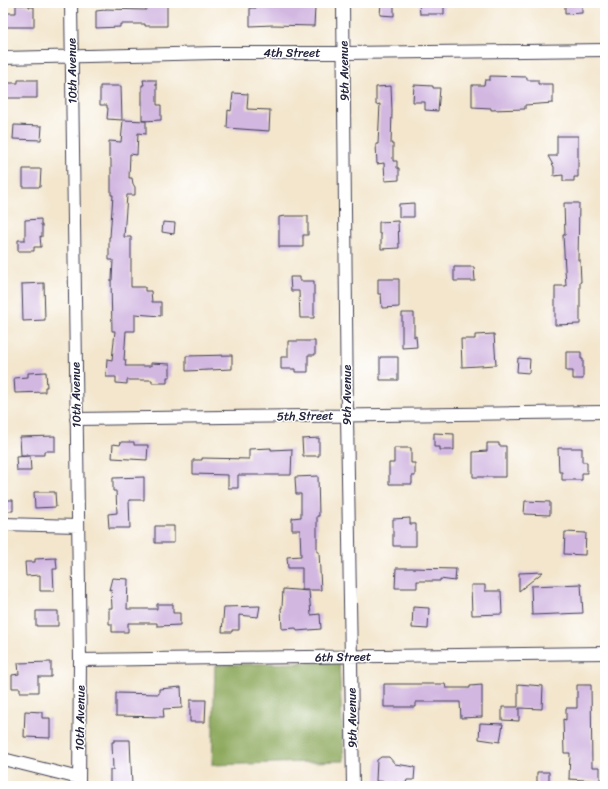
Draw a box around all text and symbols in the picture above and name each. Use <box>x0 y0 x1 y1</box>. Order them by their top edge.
street label: 10th Avenue <box>60 38 84 104</box>
street label: 9th Avenue <box>332 40 356 101</box>
street label: 4th Street <box>263 42 321 64</box>
street label: 10th Avenue <box>64 362 88 428</box>
street label: 9th Avenue <box>336 365 358 425</box>
street label: 5th Street <box>276 405 334 427</box>
street label: 6th Street <box>315 646 371 668</box>
street label: 10th Avenue <box>68 685 92 751</box>
street label: 9th Avenue <box>340 687 364 748</box>

